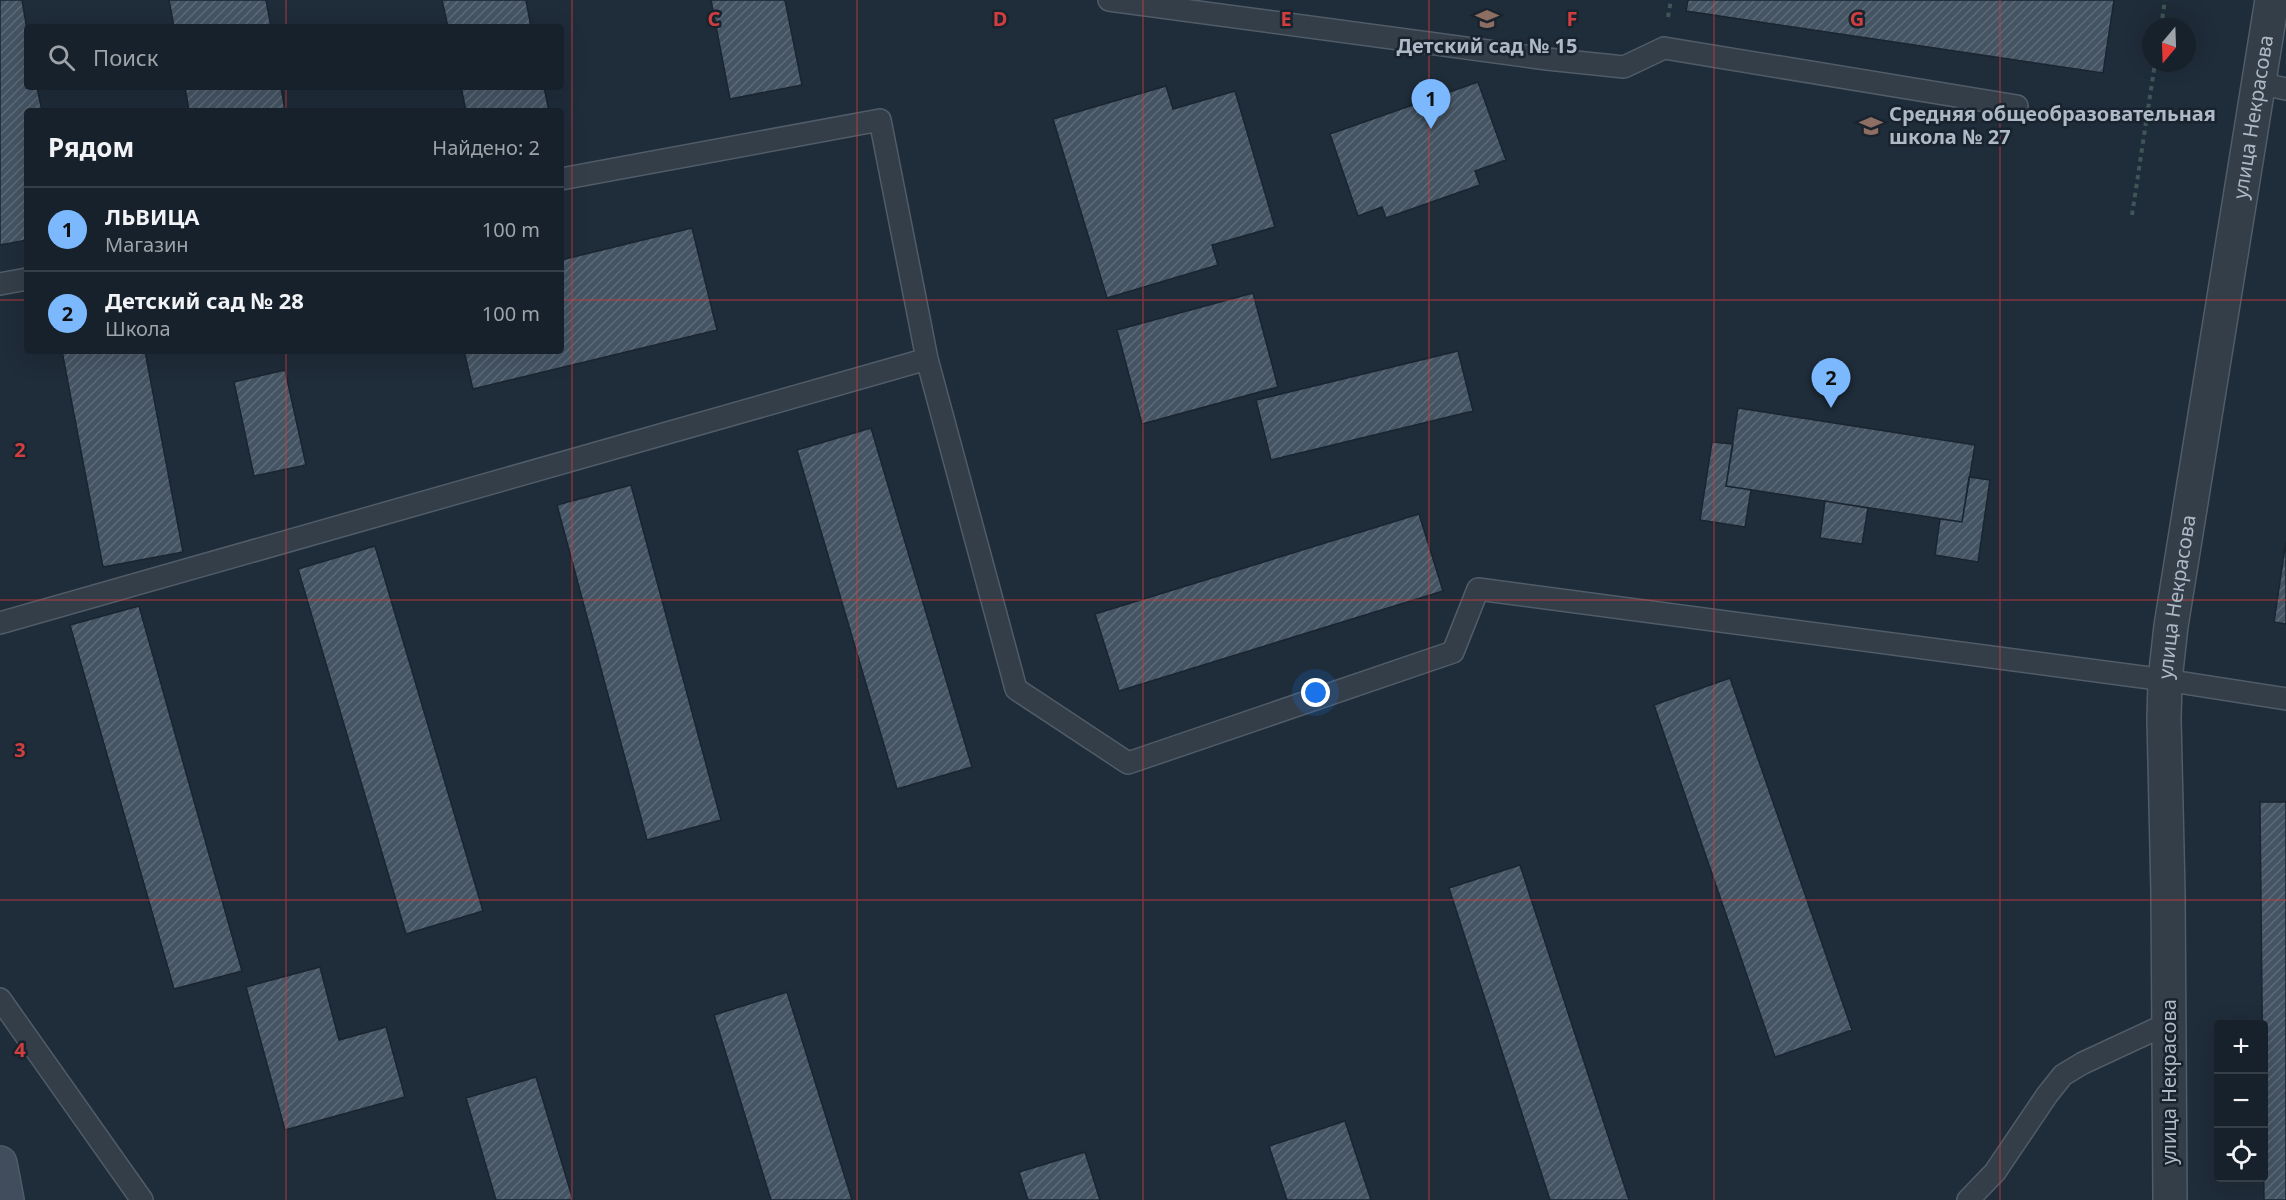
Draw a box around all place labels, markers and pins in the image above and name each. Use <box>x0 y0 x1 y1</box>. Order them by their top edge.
school or university icon: Детский сад № 15 <box>1474 6 1500 32</box>
place label: Детский сад № 15 <box>1397 32 1577 59</box>
pin: 1 <box>1412 80 1450 129</box>
place label: Средняя общеобразовательная школа № 27 <box>1889 100 2216 150</box>
school or university icon: Средняя общеобразовательная школа № 27 <box>1858 113 1884 139</box>
pin: 2 <box>1812 358 1850 408</box>

